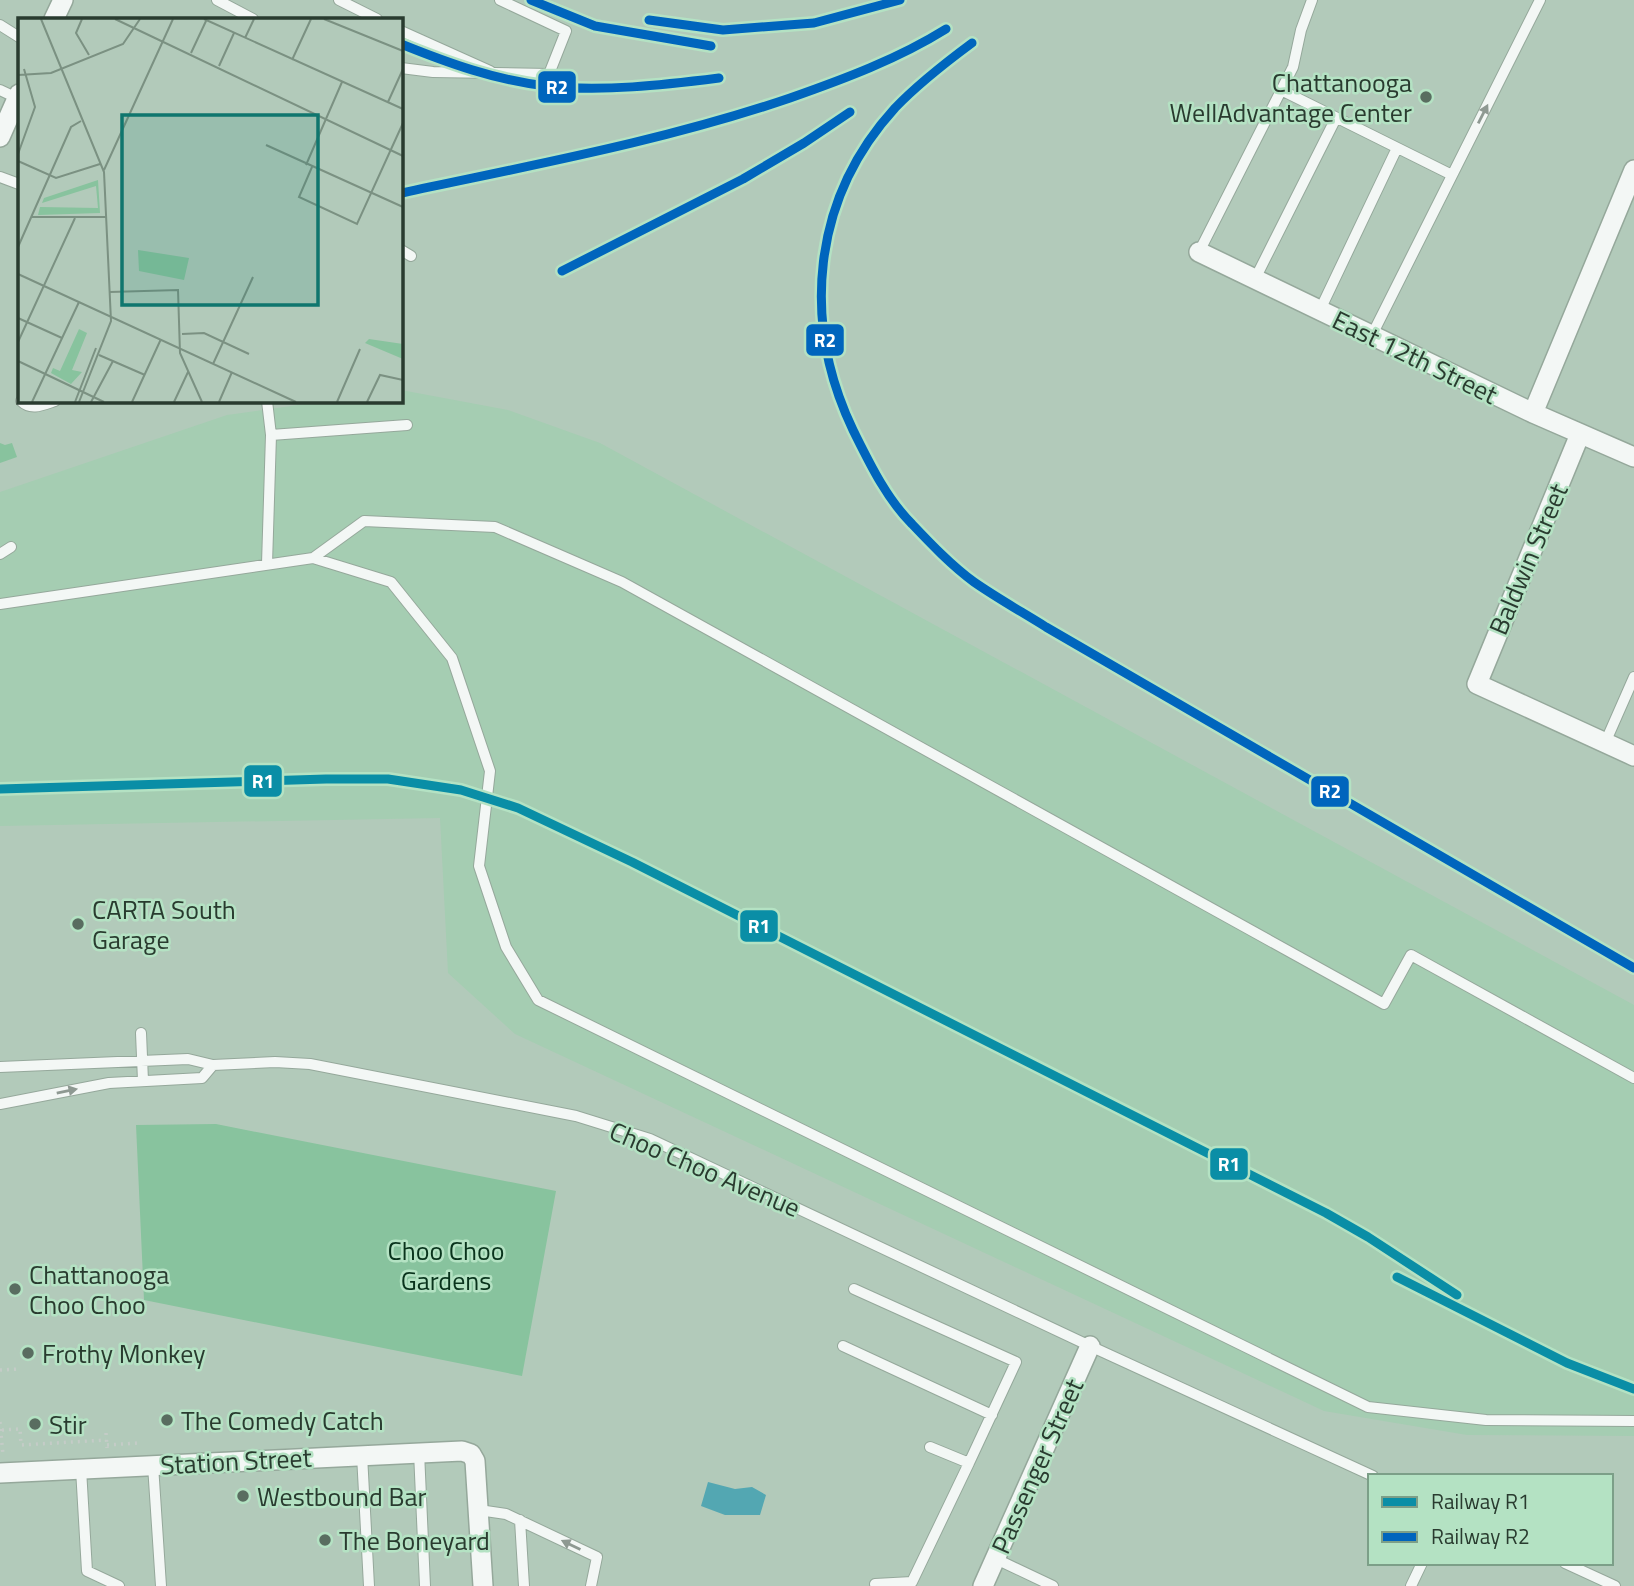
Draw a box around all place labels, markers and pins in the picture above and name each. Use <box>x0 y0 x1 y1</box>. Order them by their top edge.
place label: Chattanooga WellAdvantage Center <box>1170 63 1412 132</box>
marker: Chattanooga WellAdvantage Center <box>1418 89 1434 105</box>
place label: CARTA South Garage <box>92 890 236 959</box>
marker: CARTA South Garage <box>70 916 86 932</box>
place label: Chattanooga Choo Choo <box>29 1255 169 1324</box>
marker: Chattanooga Choo Choo <box>7 1281 23 1297</box>
place label: Frothy Monkey <box>42 1334 206 1373</box>
marker: Frothy Monkey <box>20 1345 36 1361</box>
place label: The Comedy Catch <box>181 1401 384 1440</box>
place label: Stir <box>49 1405 87 1444</box>
marker: The Comedy Catch <box>159 1412 175 1428</box>
marker: Stir <box>27 1416 43 1432</box>
place label: Westbound Bar <box>257 1477 427 1516</box>
marker: Westbound Bar <box>235 1488 251 1504</box>
place label: The Boneyard <box>339 1521 490 1560</box>
marker: The Boneyard <box>317 1532 333 1548</box>

